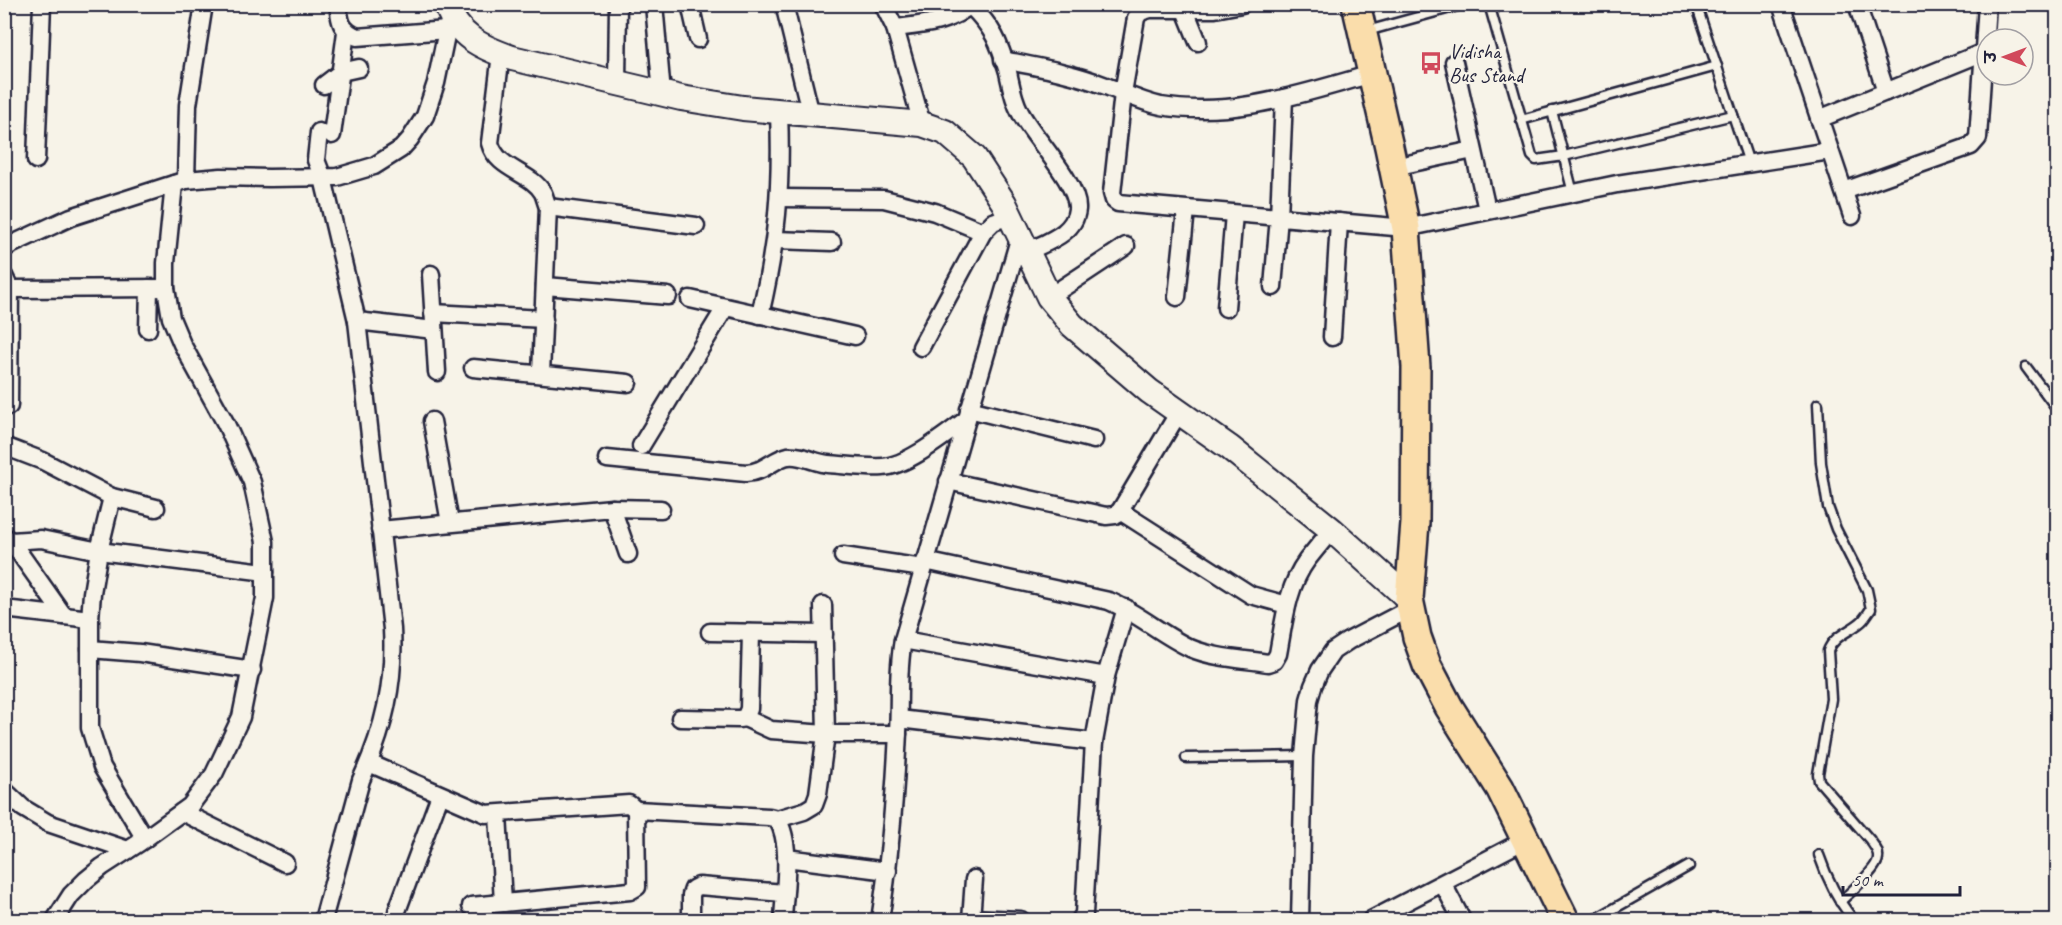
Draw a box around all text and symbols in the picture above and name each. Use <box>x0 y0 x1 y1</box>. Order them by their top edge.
north arrow <box>1975 27 2035 87</box>
place label: Vidisha Bus Stand <box>1449 38 1527 88</box>
bus stop icon: Vidisha Bus Stand <box>1418 50 1444 76</box>
text: उ <box>1981 50 2001 64</box>
scale bar <box>1843 859 1960 897</box>
text: 50 m <box>1852 869 1885 891</box>

